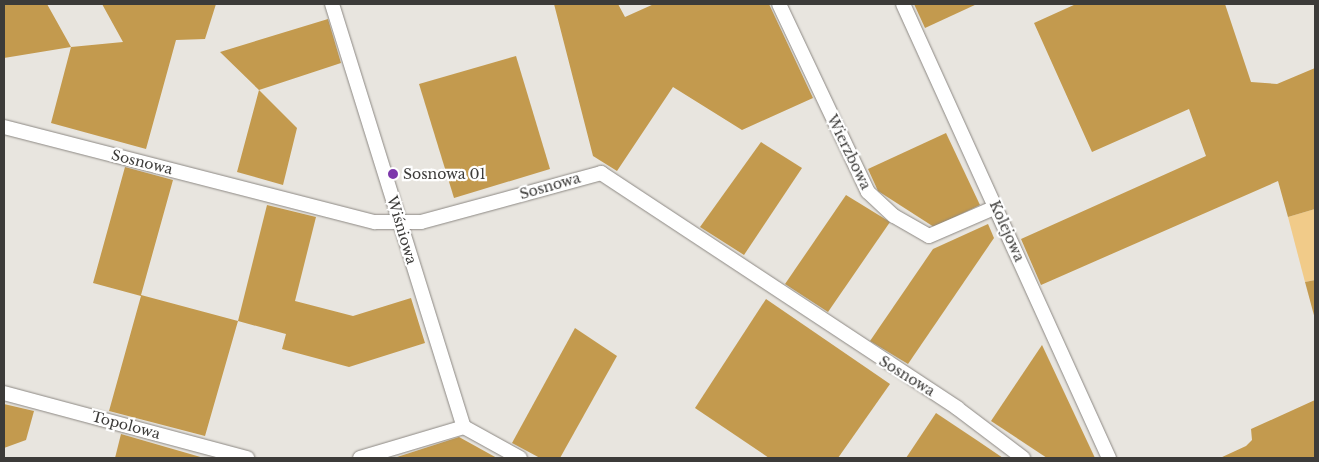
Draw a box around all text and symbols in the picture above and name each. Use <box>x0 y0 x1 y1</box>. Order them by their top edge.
street label: Wierzbowa <box>824 112 874 192</box>
street label: Sosnowa <box>110 146 174 178</box>
place label: Sosnowa 01 <box>403 166 486 182</box>
marker: Sosnowa 01 <box>387 168 399 180</box>
street label: Sosnowa <box>518 169 582 203</box>
street label: Wiśniowa <box>384 194 420 266</box>
street label: Kolejowa <box>986 198 1028 264</box>
street label: Sosnowa <box>876 352 938 400</box>
street label: Topolowa <box>90 408 162 442</box>

